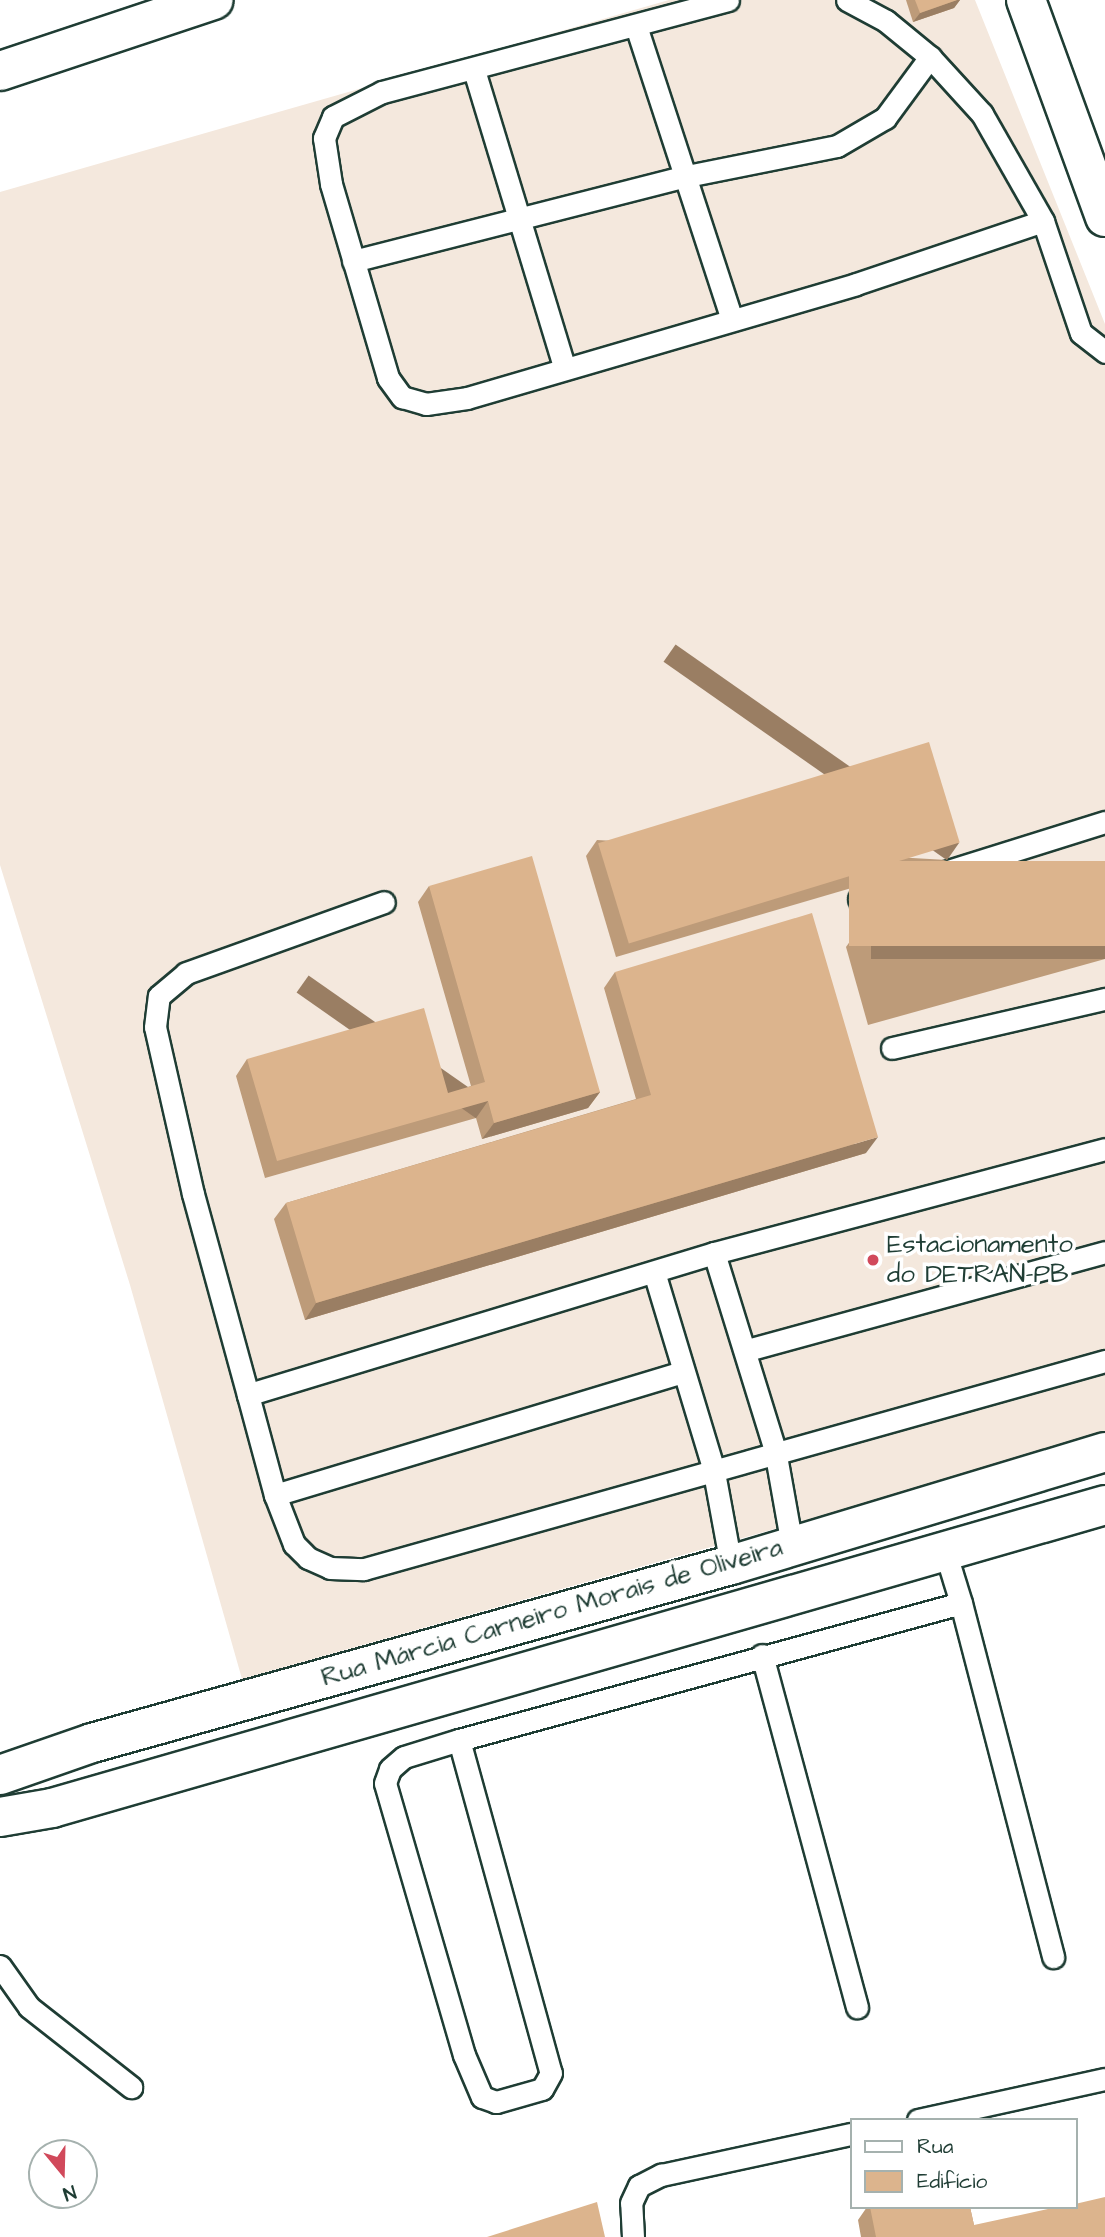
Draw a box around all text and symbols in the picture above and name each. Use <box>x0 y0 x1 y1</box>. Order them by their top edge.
place label: Estacionamento do DETRAN-PB <box>887 1229 1073 1290</box>
marker: Estacionamento do DETRAN-PB <box>865 1252 881 1268</box>
street label: Rua Márcia Carneiro Morais de Oliveira <box>318 1532 786 1694</box>
legend <box>850 2118 1077 2209</box>
text: Rua <box>917 2132 953 2161</box>
north arrow <box>28 2139 98 2209</box>
text: Edifício <box>917 2167 987 2196</box>
text: N <box>59 2178 79 2207</box>

